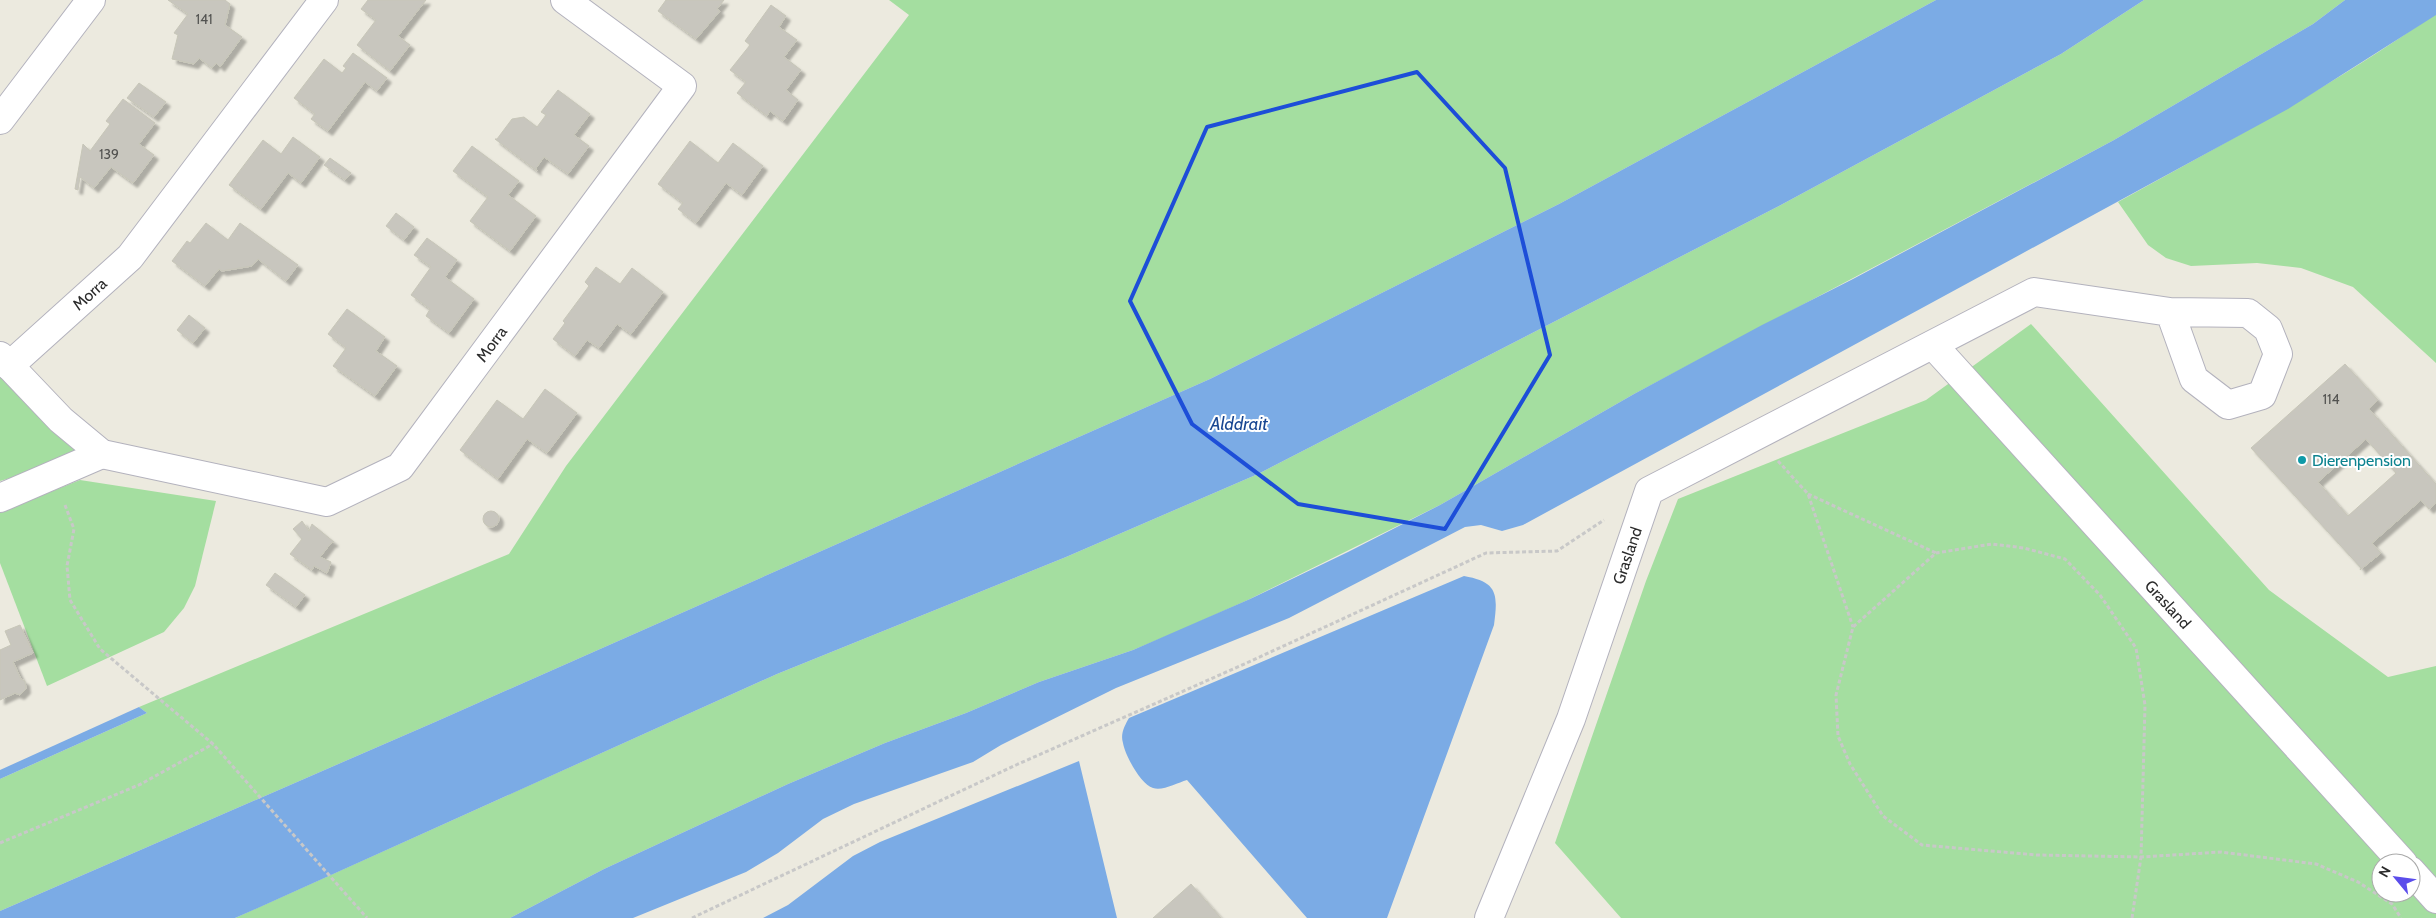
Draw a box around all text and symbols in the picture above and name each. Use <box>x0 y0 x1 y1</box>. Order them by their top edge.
house number: 141 <box>195 10 213 28</box>
house number: 139 <box>99 145 119 163</box>
street label: Morra <box>68 273 110 314</box>
street label: Morra <box>472 322 511 365</box>
house number: 114 <box>2322 390 2340 408</box>
water label: Alddrait <box>1209 413 1268 435</box>
place label: Dierenpension <box>2312 451 2411 470</box>
marker: Dierenpension <box>2296 454 2308 466</box>
street label: Grasland <box>1608 524 1645 587</box>
street label: Grasland <box>2141 576 2195 633</box>
north arrow <box>2371 853 2421 903</box>
text: N <box>2374 863 2395 880</box>

